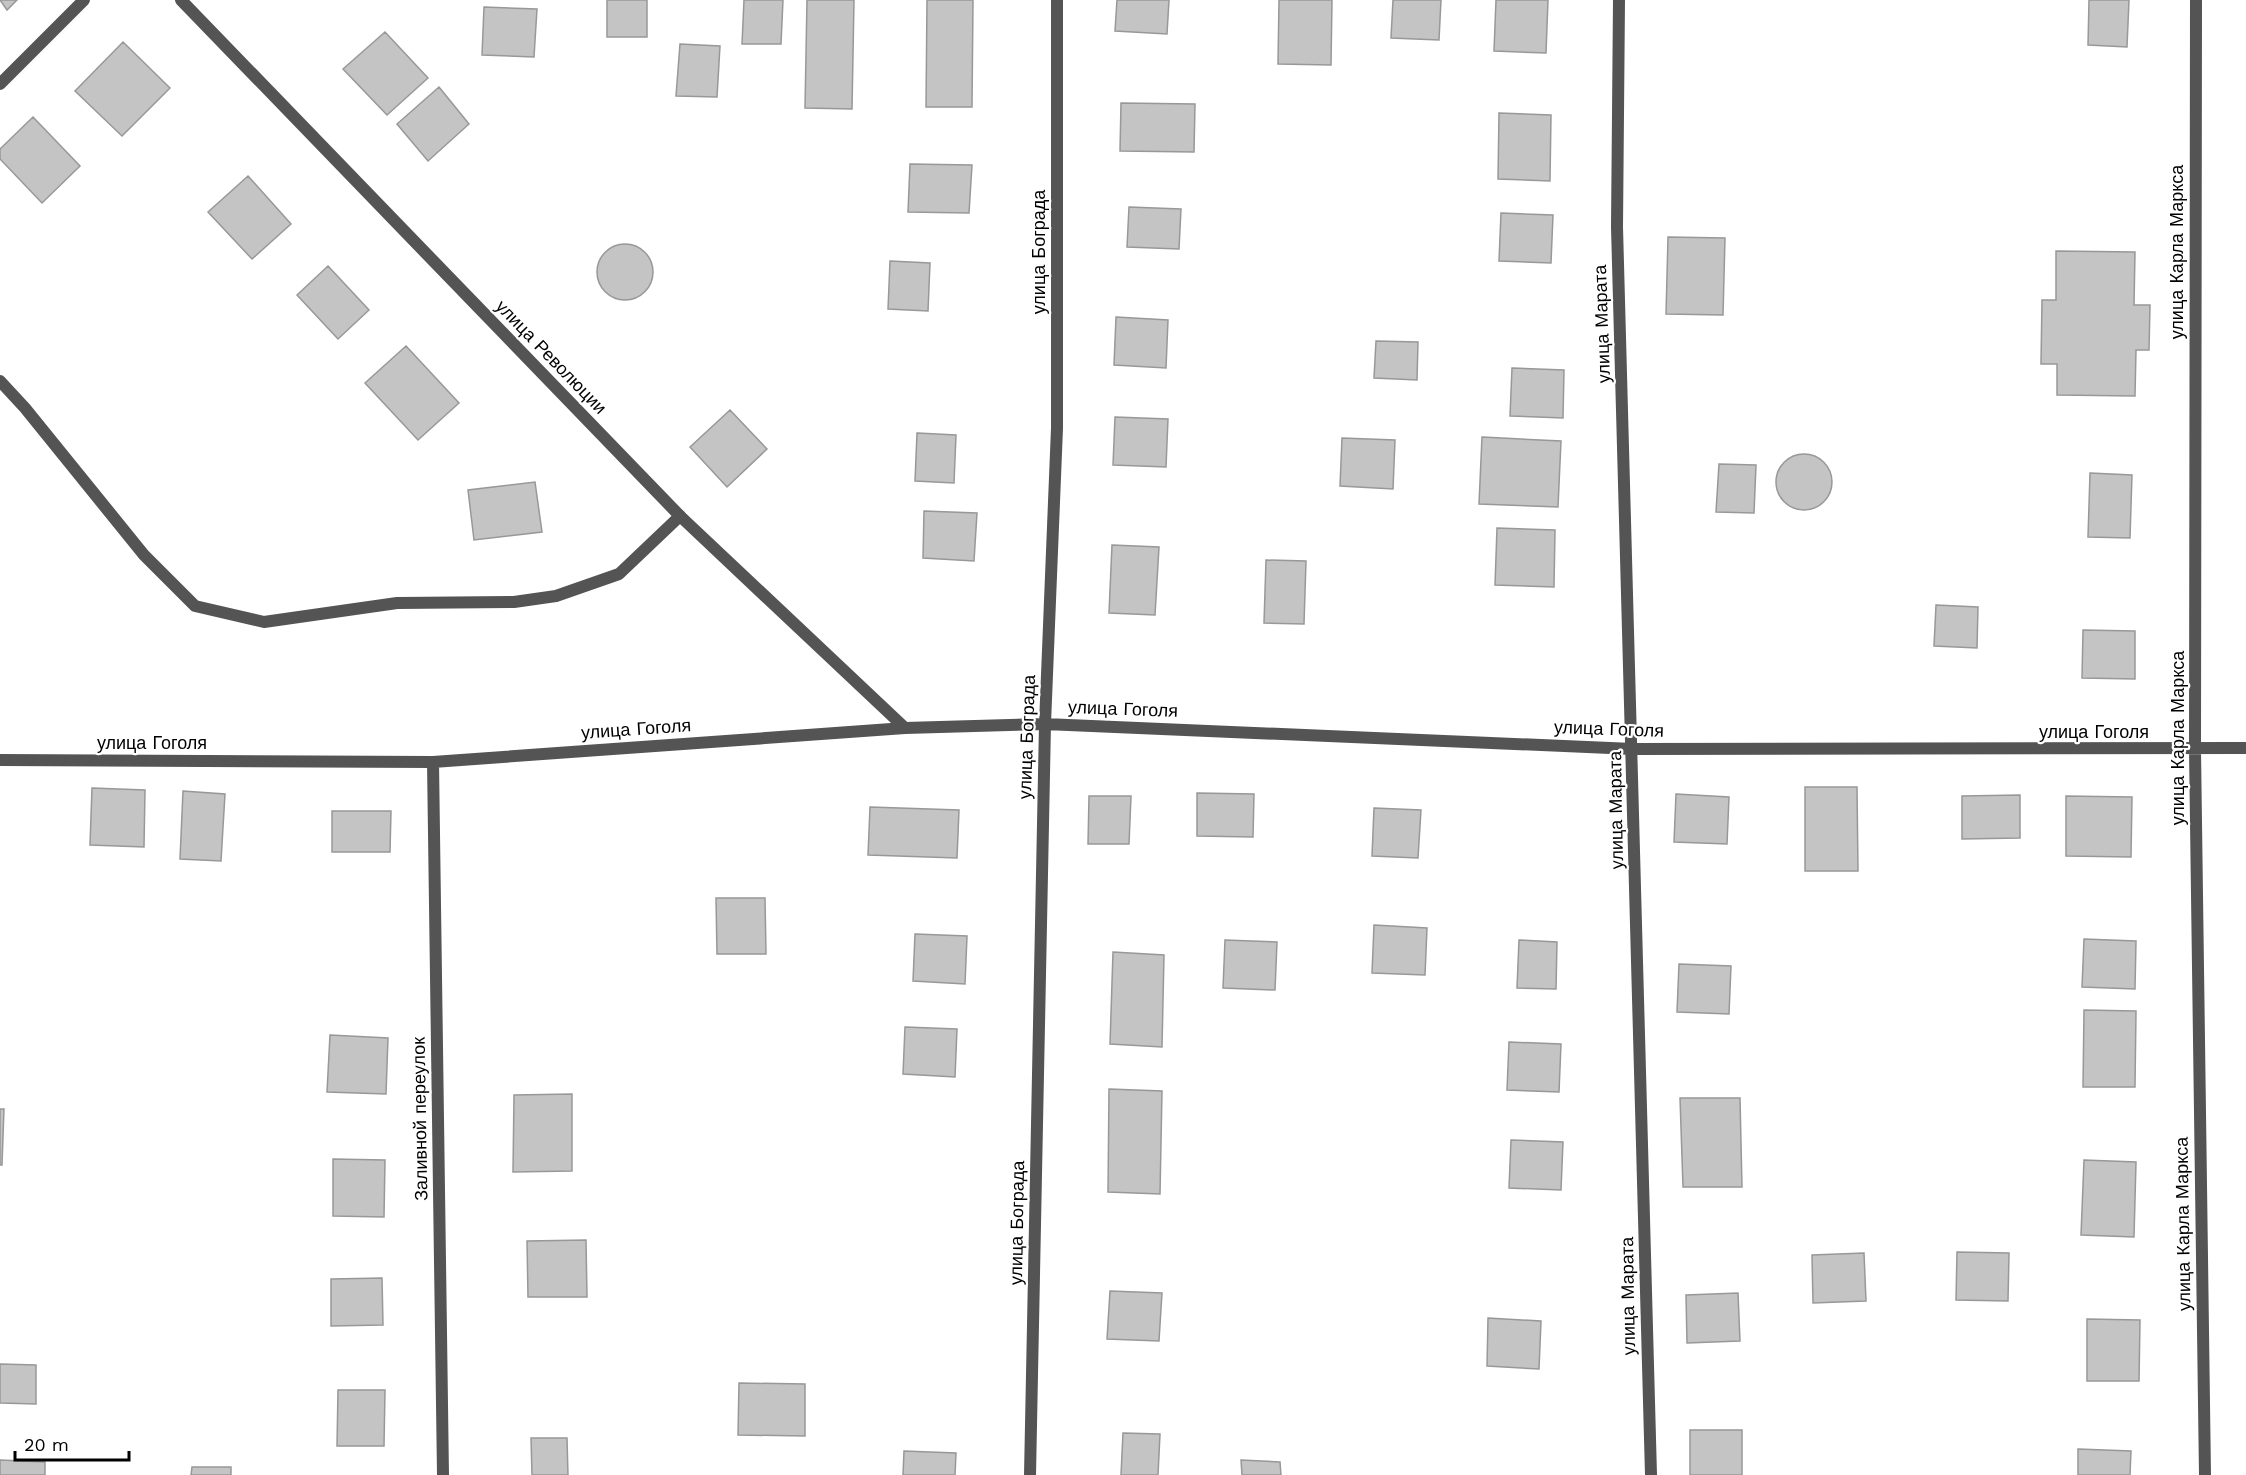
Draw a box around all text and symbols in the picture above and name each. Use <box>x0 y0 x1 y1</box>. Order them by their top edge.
street label: улица Карла Маркса <box>2166 164 2187 339</box>
street label: улица Бограда <box>1028 189 1049 314</box>
street label: улица Марата <box>1589 263 1614 384</box>
street label: улица Революции <box>492 295 611 418</box>
street label: улица Карла Маркса <box>2167 650 2188 825</box>
street label: улица Бограда <box>1014 673 1039 800</box>
street label: улица Гоголя <box>1068 696 1178 721</box>
street label: улица Гоголя <box>580 714 692 743</box>
street label: улица Гоголя <box>1554 716 1664 741</box>
street label: улица Гоголя <box>2039 721 2149 742</box>
street label: улица Гоголя <box>97 732 207 753</box>
street label: улица Марата <box>1604 750 1627 869</box>
street label: Заливной переулок <box>408 1037 431 1201</box>
street label: улица Карла Маркса <box>2170 1136 2195 1311</box>
street label: улица Бограда <box>1005 1160 1028 1285</box>
street label: улица Марата <box>1616 1236 1639 1355</box>
scale bar <box>15 1424 129 1462</box>
text: 20 m <box>24 1434 69 1455</box>

